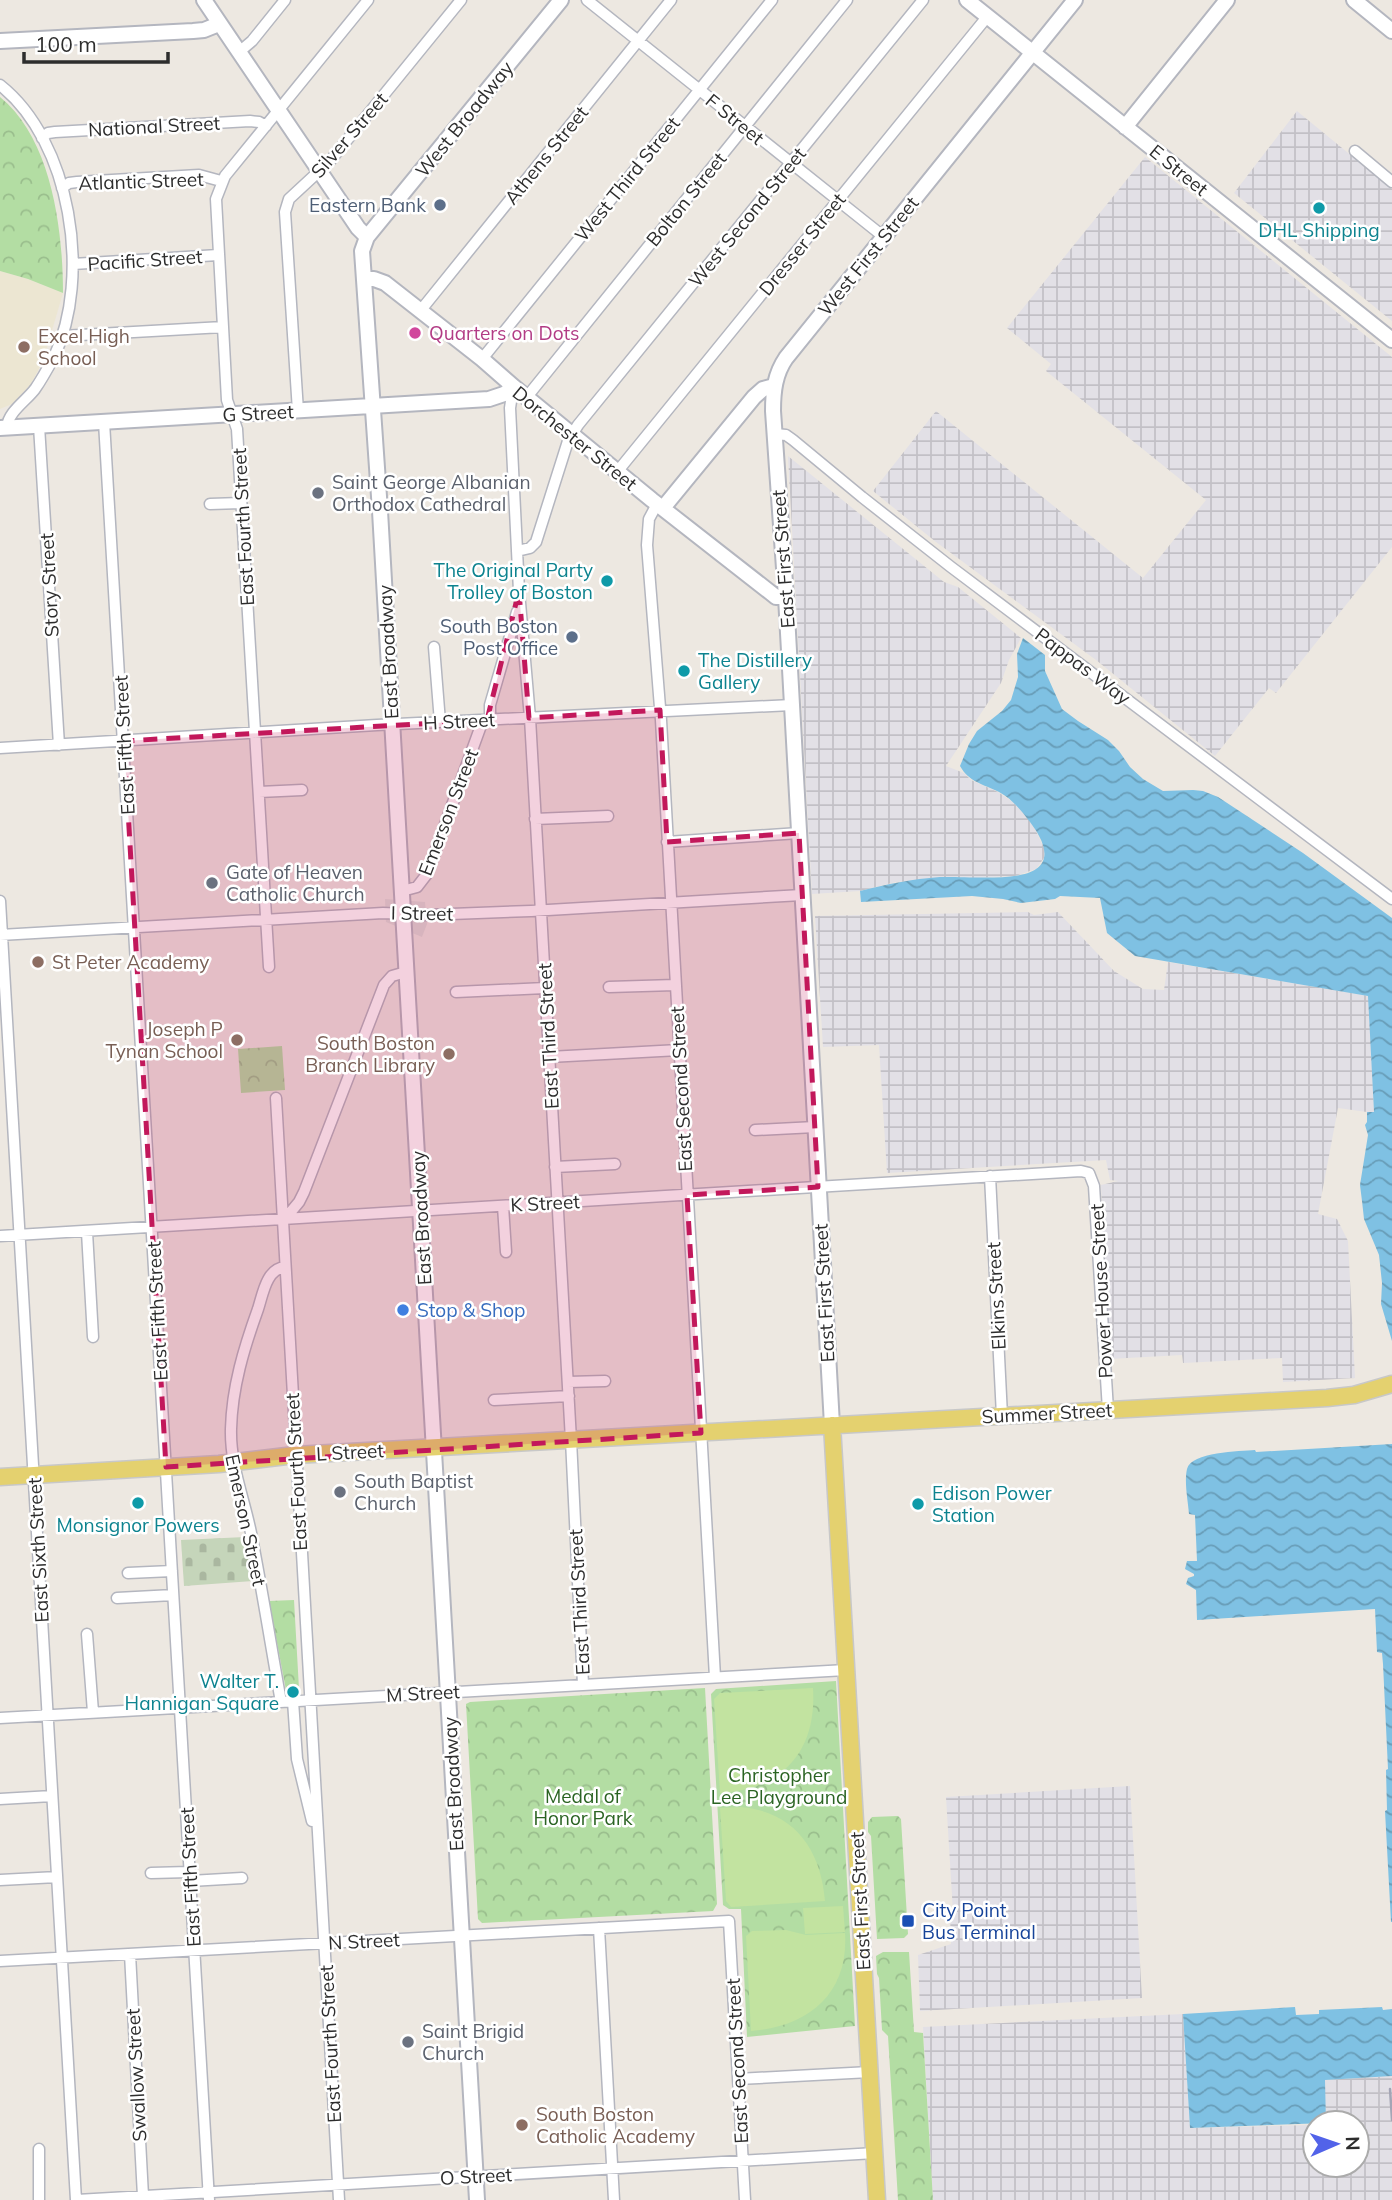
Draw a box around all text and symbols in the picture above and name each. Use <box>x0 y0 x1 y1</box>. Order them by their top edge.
scale bar <box>24 21 168 65</box>
text: 100 m <box>35 31 97 57</box>
street label: West Broadway <box>410 56 518 182</box>
street label: Silver Street <box>305 87 393 183</box>
street label: F Street <box>701 88 769 150</box>
street label: Athens Street <box>499 101 593 209</box>
street label: National Street <box>87 111 221 141</box>
street label: West Third Street <box>569 111 685 246</box>
street label: E Street <box>1145 139 1214 201</box>
street label: West Second Street <box>683 142 811 292</box>
street label: Bolton Street <box>641 147 732 251</box>
street label: Atlantic Street <box>78 167 204 195</box>
street label: Dresser Street <box>753 188 851 300</box>
street label: West First Street <box>812 191 924 321</box>
place label: Eastern Bank <box>309 193 426 217</box>
marker: Eastern Bank <box>432 197 448 213</box>
marker: DHL Shipping <box>1311 200 1327 216</box>
place label: DHL Shipping <box>1258 218 1380 242</box>
street label: Pacific Street <box>87 244 204 276</box>
place label: Quarters on Dots <box>429 321 579 345</box>
place label: Excel High School <box>38 324 130 370</box>
marker: Quarters on Dots <box>407 325 423 341</box>
marker: Excel High School <box>16 339 32 355</box>
street label: Dorchester Street <box>508 380 642 496</box>
street label: G Street <box>222 399 295 427</box>
street label: East Fourth Street <box>227 447 259 607</box>
place label: Saint George Albanian Orthodox Cathedral <box>332 470 531 516</box>
marker: Saint George Albanian Orthodox Cathedral <box>310 485 326 501</box>
street label: East First Street <box>766 489 800 629</box>
street label: Story Street <box>34 532 64 638</box>
place label: The Original Party Trolley of Boston <box>433 558 593 604</box>
marker: The Original Party Trolley of Boston <box>599 573 615 589</box>
street label: East Broadway <box>372 584 404 720</box>
place label: South Boston Post Office <box>440 614 558 660</box>
street label: Pappas Way <box>1031 622 1135 710</box>
marker: South Boston Post Office <box>564 629 580 645</box>
place label: The Distillery Gallery <box>698 648 812 694</box>
marker: The Distillery Gallery <box>676 663 692 679</box>
street label: East Fifth Street <box>108 674 140 815</box>
street label: H Street <box>422 707 496 735</box>
street label: Emerson Street <box>413 745 483 879</box>
place label: Gate of Heaven Catholic Church <box>226 860 365 906</box>
marker: Gate of Heaven Catholic Church <box>204 875 220 891</box>
street label: I Street <box>391 900 454 926</box>
place label: St Peter Academy <box>52 950 209 974</box>
marker: St Peter Academy <box>30 954 46 970</box>
street label: East Third Street <box>532 962 564 1110</box>
street label: East Second Street <box>665 1005 697 1172</box>
place label: Joseph P Tynan School <box>105 1017 223 1063</box>
place label: South Boston Branch Library <box>305 1031 435 1077</box>
marker: Joseph P Tynan School <box>229 1032 245 1048</box>
marker: South Boston Branch Library <box>441 1046 457 1062</box>
street label: East Broadway <box>405 1150 437 1286</box>
street label: K Street <box>510 1189 581 1217</box>
street label: Power House Street <box>1084 1203 1118 1379</box>
street label: East First Street <box>808 1223 840 1363</box>
street label: East Fifth Street <box>141 1240 173 1381</box>
street label: Elkins Street <box>981 1241 1011 1351</box>
place label: Stop & Shop <box>417 1298 526 1322</box>
marker: Stop & Shop <box>395 1302 411 1318</box>
street label: East Fourth Street <box>280 1392 312 1552</box>
street label: Summer Street <box>981 1398 1113 1428</box>
street label: L Street <box>315 1438 385 1466</box>
street label: Emerson Street <box>220 1452 272 1588</box>
place label: South Baptist Church <box>354 1469 474 1515</box>
street label: East Sixth Street <box>22 1477 54 1623</box>
place label: Edison Power Station <box>932 1481 1052 1527</box>
marker: South Baptist Church <box>332 1484 348 1500</box>
marker: Monsignor Powers <box>130 1495 146 1511</box>
marker: Edison Power Station <box>910 1496 926 1512</box>
place label: Monsignor Powers <box>56 1513 220 1537</box>
street label: East Third Street <box>563 1528 595 1676</box>
place label: Walter T. Hannigan Square <box>125 1669 279 1715</box>
street label: M Street <box>386 1679 461 1707</box>
marker: Walter T. Hannigan Square <box>285 1684 301 1700</box>
street label: East Broadway <box>437 1716 469 1852</box>
park label: Christopher Lee Playground <box>711 1763 847 1809</box>
park label: Medal of Honor Park <box>533 1784 633 1830</box>
street label: East Fifth Street <box>174 1806 206 1947</box>
street label: East First Street <box>844 1831 876 1971</box>
place label: City Point Bus Terminal <box>922 1898 1036 1944</box>
marker: City Point Bus Terminal <box>900 1913 916 1929</box>
street label: N Street <box>328 1927 401 1955</box>
street label: East Fourth Street <box>314 1964 346 2124</box>
street label: East Second Street <box>721 1977 753 2144</box>
street label: Swallow Street <box>121 2008 151 2142</box>
place label: Saint Brigid Church <box>422 2019 524 2065</box>
marker: Saint Brigid Church <box>400 2034 416 2050</box>
place label: South Boston Catholic Academy <box>536 2102 695 2148</box>
north arrow <box>1301 2109 1371 2179</box>
marker: South Boston Catholic Academy <box>514 2117 530 2133</box>
text: N <box>1341 2136 1365 2151</box>
street label: O Street <box>439 2162 513 2190</box>

